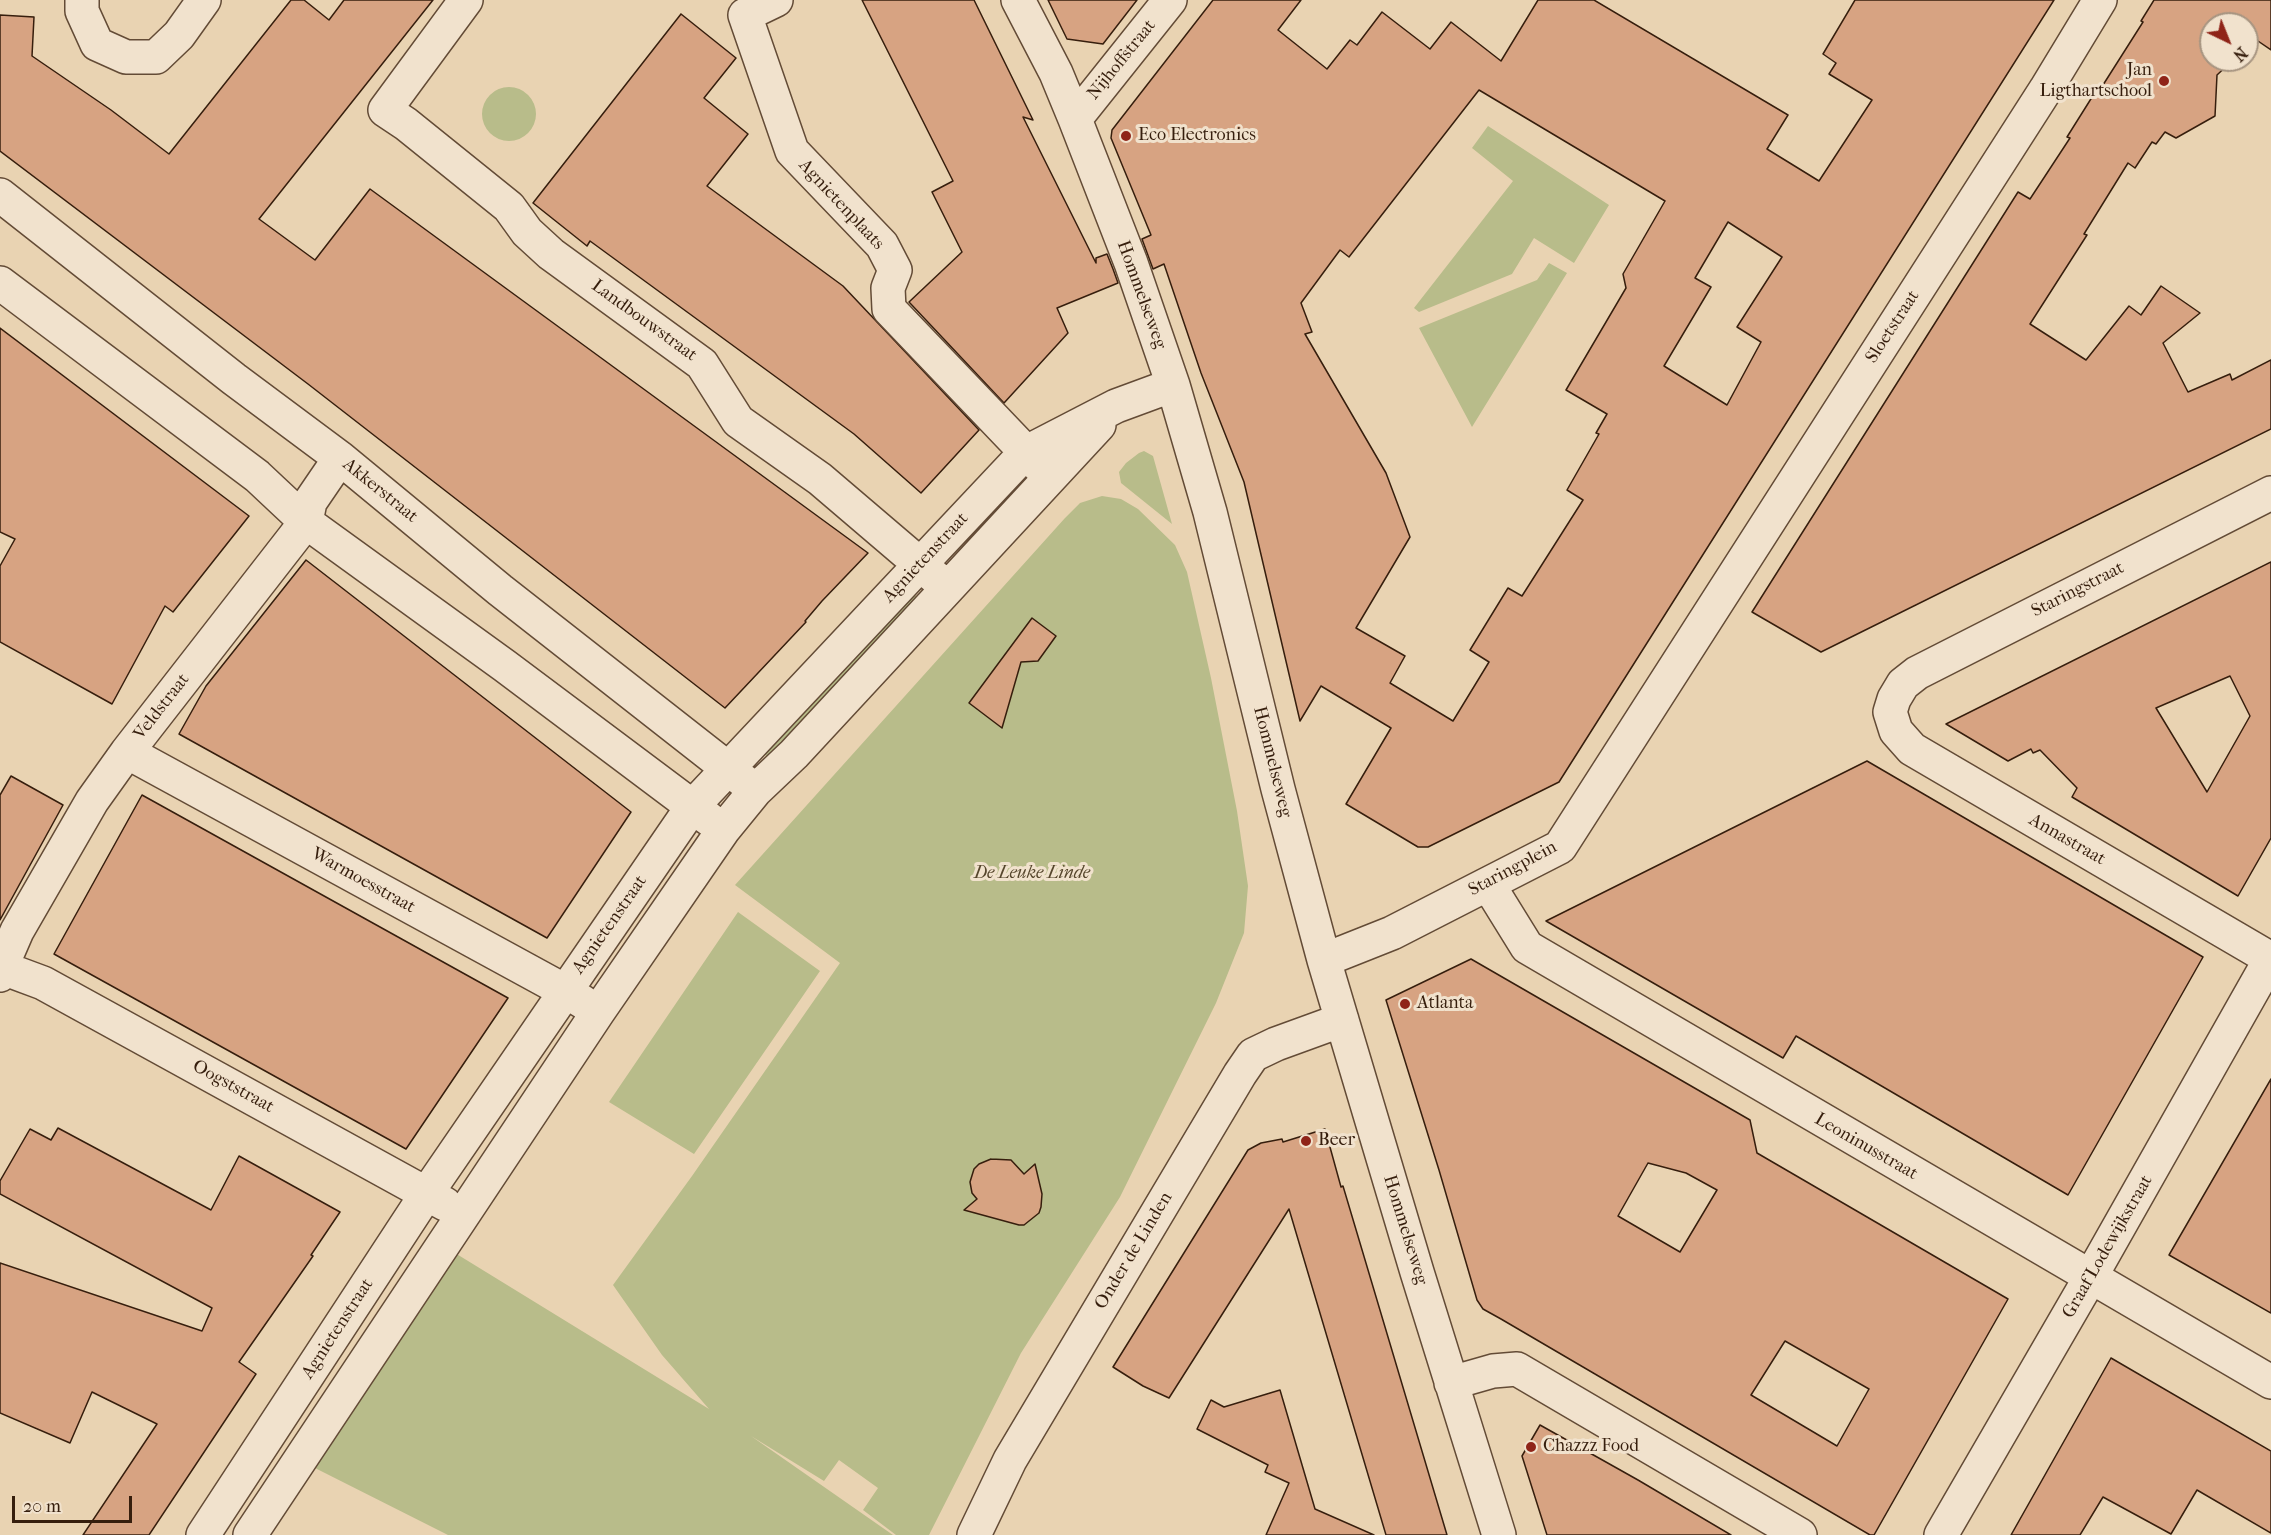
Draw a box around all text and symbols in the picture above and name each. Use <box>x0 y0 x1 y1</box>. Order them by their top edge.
north arrow <box>2199 12 2259 72</box>
street label: Nijhoffstraat <box>1083 16 1161 104</box>
text: N <box>2229 43 2251 65</box>
place label: Jan Ligthartschool <box>2039 60 2152 103</box>
marker: Jan Ligthartschool <box>2157 74 2171 88</box>
place label: Eco Electronics <box>1138 125 1256 147</box>
marker: Eco Electronics <box>1119 129 1133 143</box>
street label: Agnietenplaats <box>794 155 888 255</box>
street label: Hommelseweg <box>1111 238 1171 352</box>
street label: Landbouwstraat <box>587 276 701 366</box>
street label: Sloetstraat <box>1862 287 1924 367</box>
street label: Akkerstraat <box>338 454 422 528</box>
street label: Agnietenstraat <box>879 508 973 608</box>
street label: Staringstraat <box>2028 557 2128 623</box>
street label: Veldstraat <box>129 670 195 744</box>
street label: Hommelseweg <box>1248 704 1296 820</box>
street label: Annastraat <box>2025 809 2109 871</box>
street label: Staringplein <box>1465 837 1561 901</box>
street label: Warmoesstraat <box>307 843 419 919</box>
park label: De Leuke Linde <box>974 863 1090 885</box>
street label: Agnietenstraat <box>568 872 652 978</box>
place label: Atlanta <box>1417 993 1473 1015</box>
marker: Atlanta <box>1398 997 1412 1011</box>
street label: Oogststraat <box>188 1056 278 1118</box>
street label: Leoninusstraat <box>1811 1109 1921 1185</box>
place label: Beer <box>1318 1130 1355 1152</box>
marker: Beer <box>1299 1134 1313 1148</box>
street label: Hommelseweg <box>1378 1172 1432 1288</box>
street label: Graaf Lodewijkstraat <box>2058 1172 2158 1322</box>
street label: Onder de Linden <box>1090 1188 1178 1314</box>
street label: Agnietenstraat <box>297 1275 379 1383</box>
place label: Chazzz Food <box>1543 1436 1639 1458</box>
marker: Chazzz Food <box>1524 1440 1538 1454</box>
scale bar <box>15 1484 135 1522</box>
text: 20 m <box>23 1496 61 1517</box>

